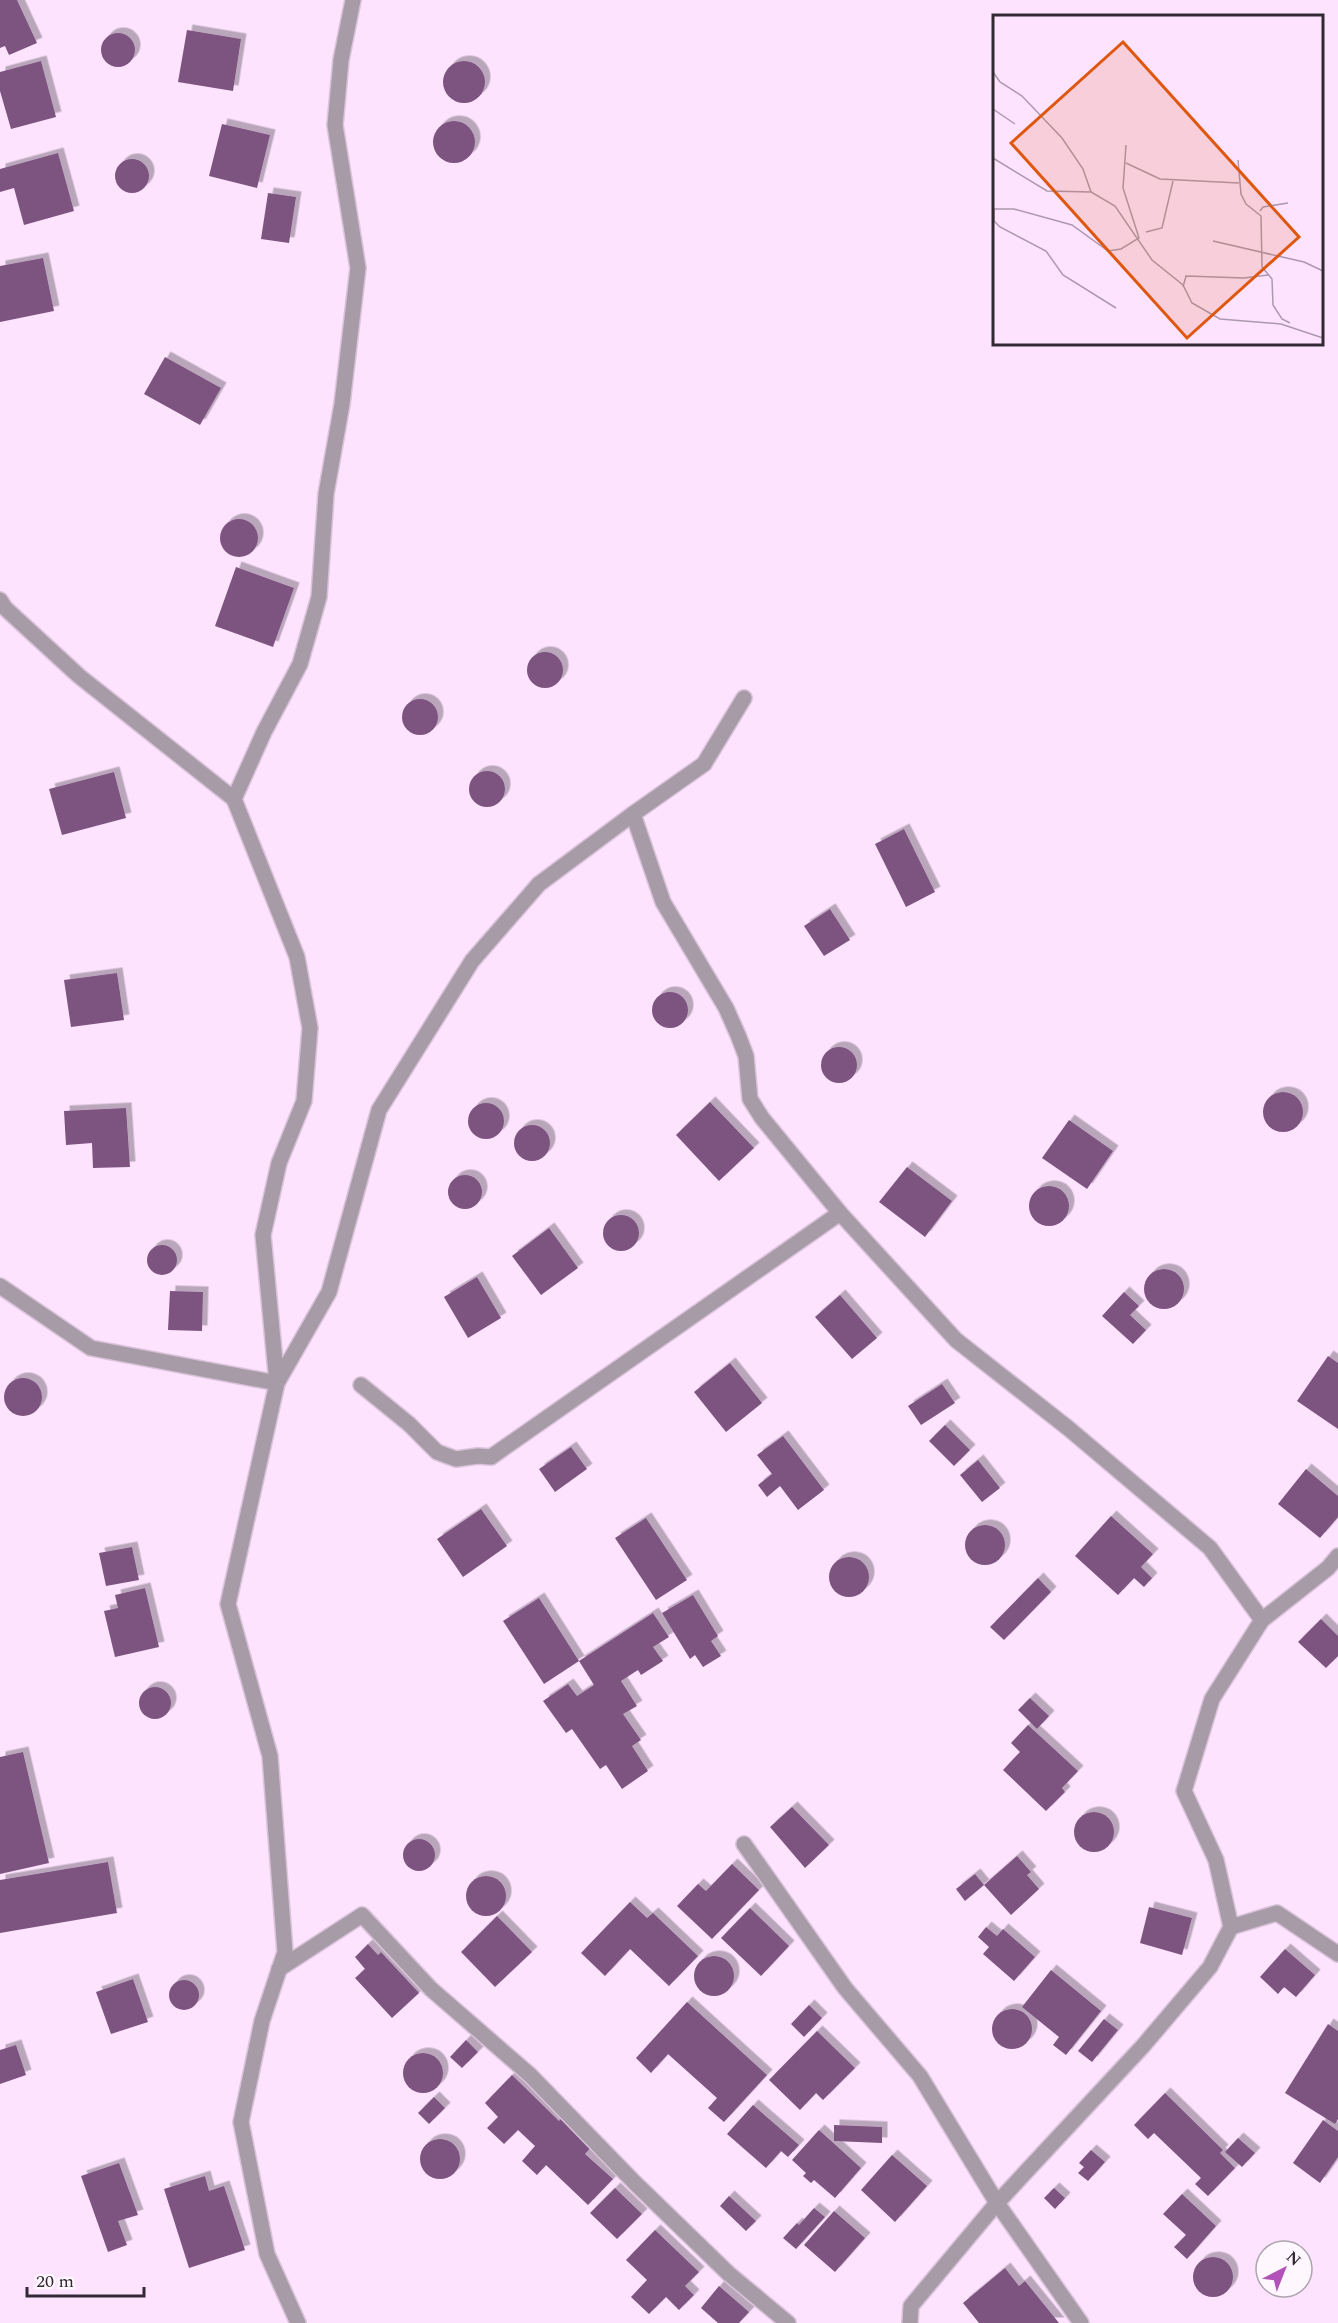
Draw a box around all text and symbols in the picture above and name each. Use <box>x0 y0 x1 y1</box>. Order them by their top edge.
inset map <box>993 15 1323 345</box>
north arrow <box>1254 2239 1314 2299</box>
text: N <box>1280 2245 1306 2272</box>
scale bar <box>27 2260 144 2298</box>
text: 20 m <box>36 2268 74 2295</box>

